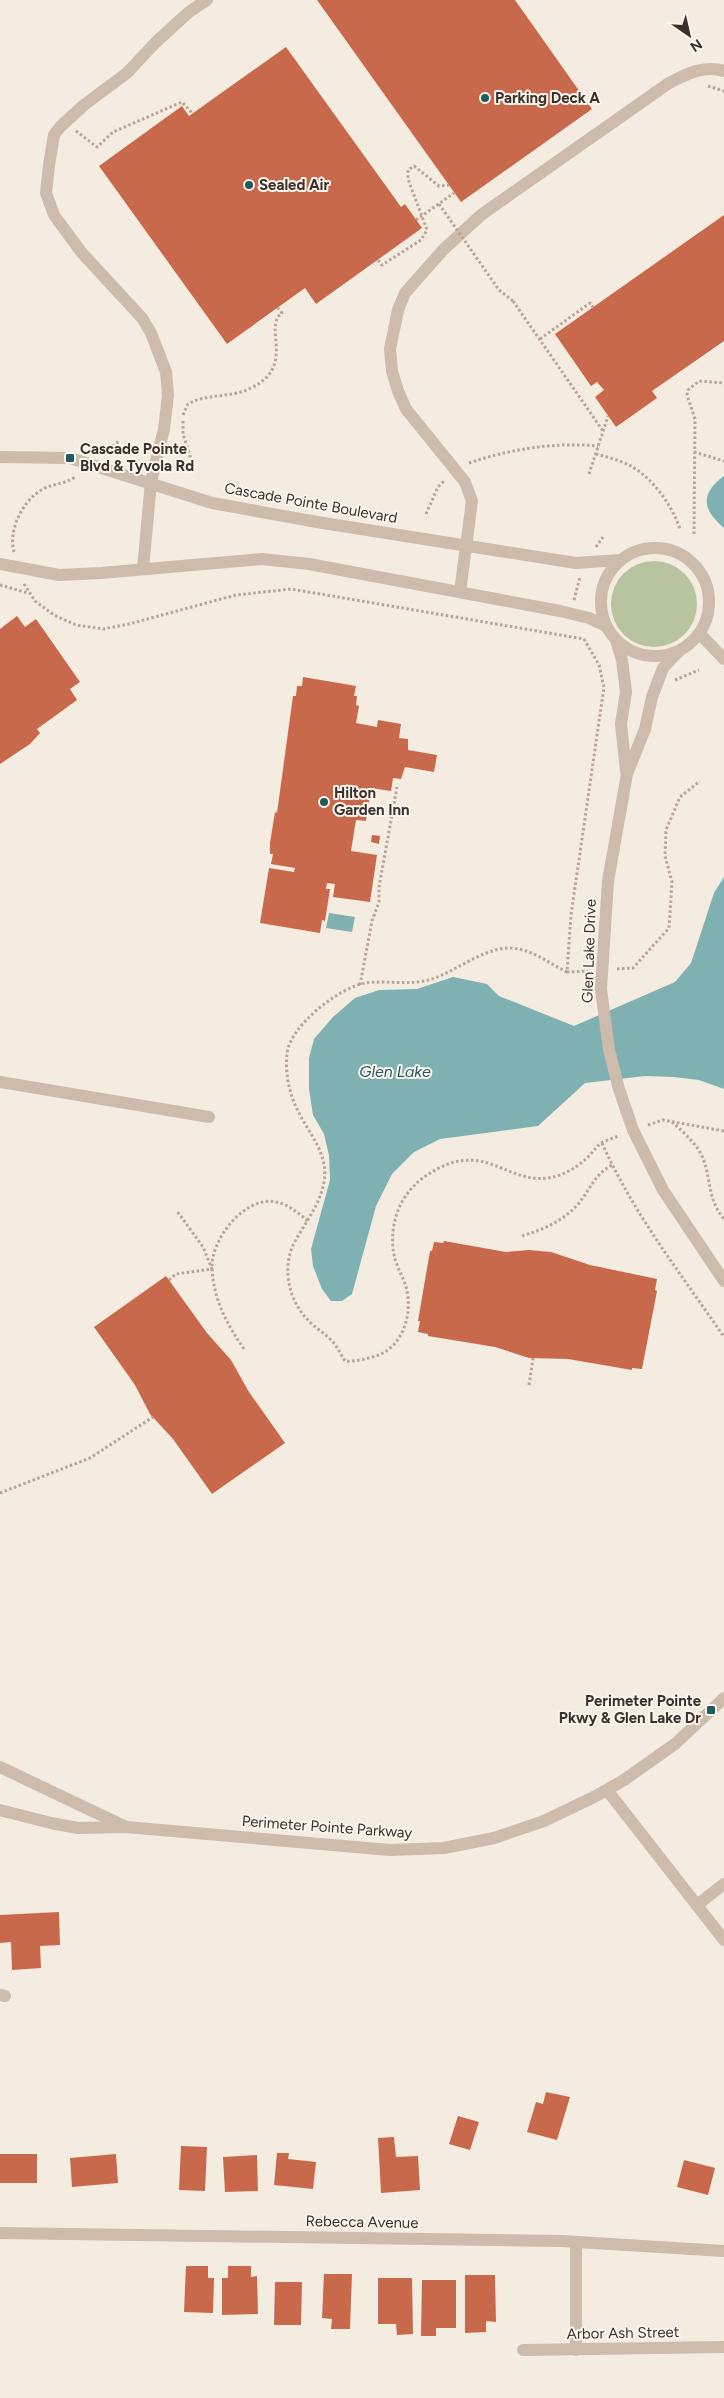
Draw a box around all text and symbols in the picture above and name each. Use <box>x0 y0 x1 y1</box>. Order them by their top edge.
north arrow <box>664 10 714 60</box>
text: N <box>687 35 705 55</box>
place label: Parking Deck A <box>495 89 600 107</box>
marker: Parking Deck A <box>479 92 491 104</box>
place label: Sealed Air <box>259 176 330 194</box>
marker: Sealed Air <box>243 179 255 191</box>
place label: Cascade Pointe Blvd & Tyvola Rd <box>80 440 194 475</box>
marker: Cascade Pointe Blvd & Tyvola Rd <box>64 452 76 464</box>
street label: Cascade Pointe Boulevard <box>223 479 399 527</box>
place label: Hilton Garden Inn <box>334 784 410 819</box>
marker: Hilton Garden Inn <box>318 796 330 808</box>
street label: Glen Lake Drive <box>578 899 600 1003</box>
water label: Glen Lake <box>359 1062 431 1081</box>
place label: Perimeter Pointe Pkwy & Glen Lake Dr <box>559 1692 702 1727</box>
marker: Perimeter Pointe Pkwy & Glen Lake Dr <box>705 1704 717 1716</box>
street label: Perimeter Pointe Parkway <box>241 1812 413 1842</box>
street label: Rebecca Avenue <box>305 2212 419 2232</box>
street label: Arbor Ash Street <box>566 2323 680 2343</box>

